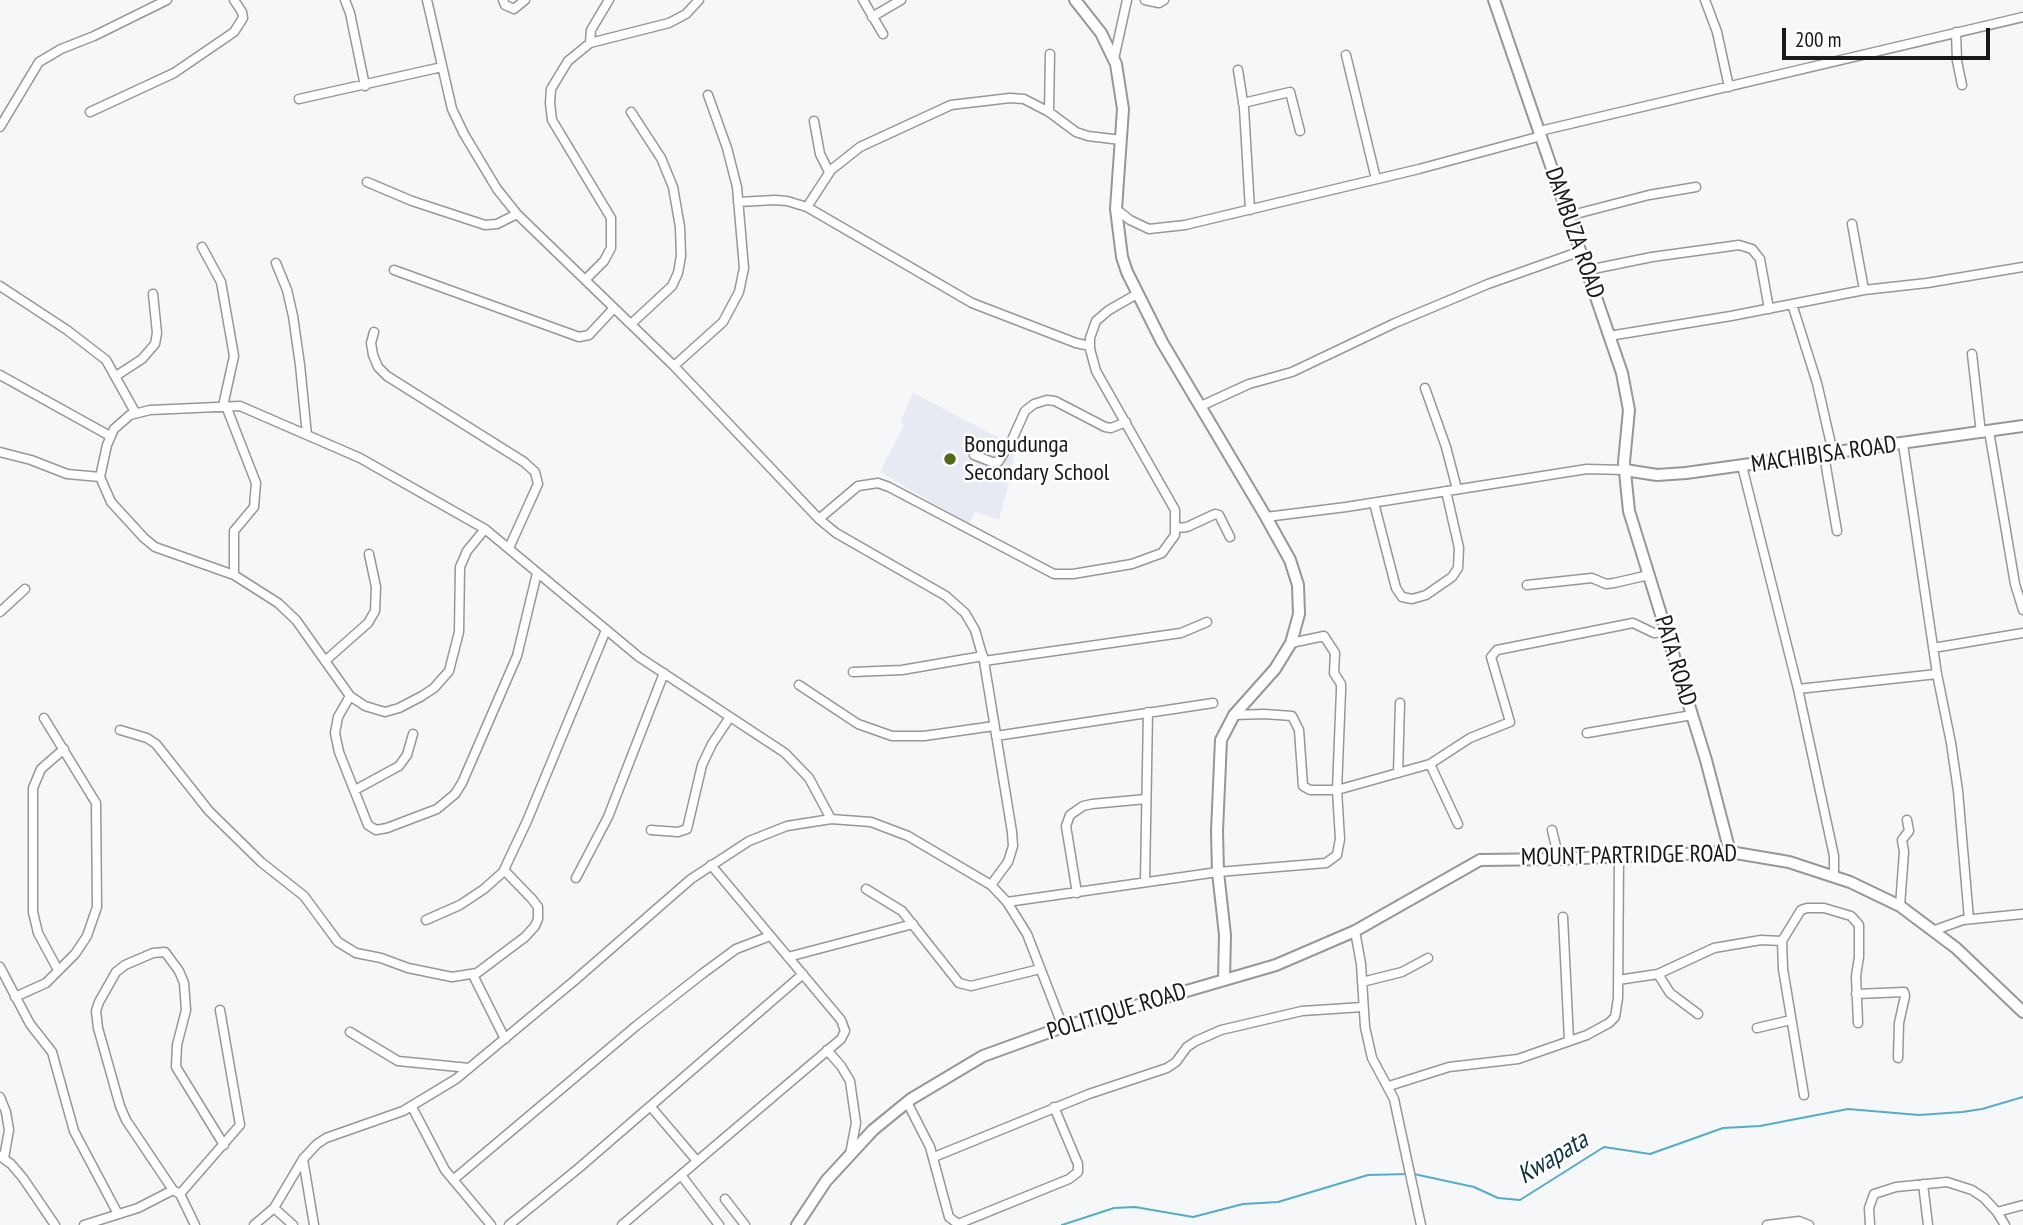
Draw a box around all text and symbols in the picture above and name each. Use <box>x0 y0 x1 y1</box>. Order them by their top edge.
scale bar <box>1785 14 1993 58</box>
text: 200 m <box>1795 26 1841 53</box>
street label: DAMBUZA ROAD <box>1538 164 1610 302</box>
place label: Bongudunga Secondary School <box>964 431 1109 487</box>
street label: MACHIBISA ROAD <box>1749 431 1899 479</box>
marker: Bongudunga Secondary School <box>942 451 958 467</box>
street label: PATA ROAD <box>1648 612 1702 710</box>
street label: MOUNT PARTRIDGE ROAD <box>1521 840 1737 872</box>
street label: POLITIQUE ROAD <box>1044 977 1190 1047</box>
water label: Kwapata <box>1512 1125 1594 1191</box>

